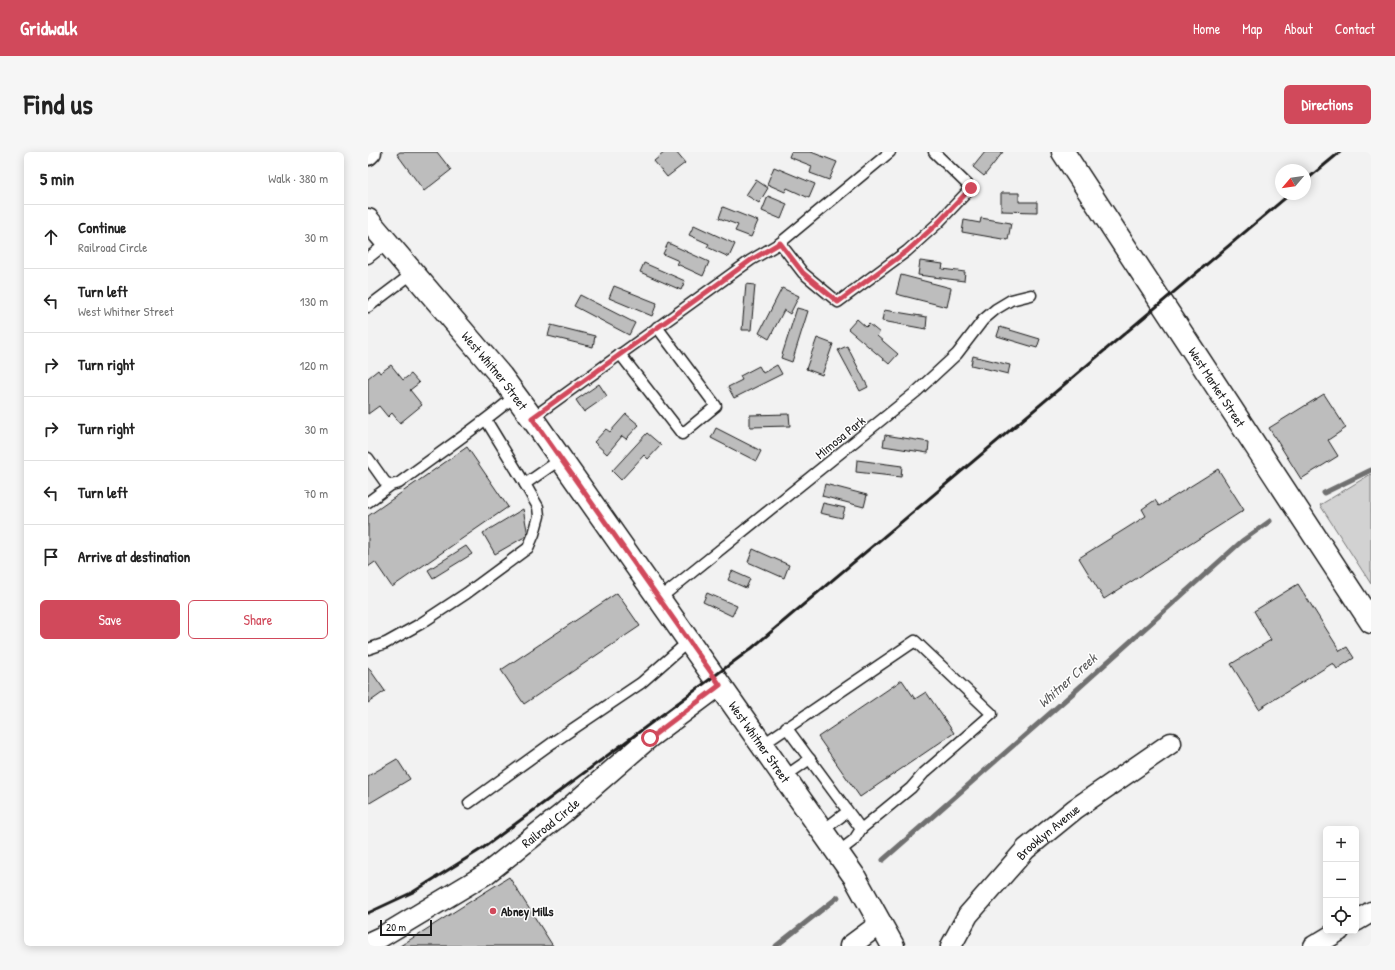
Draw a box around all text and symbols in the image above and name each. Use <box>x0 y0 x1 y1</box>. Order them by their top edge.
text: Gridwalk <box>20 15 77 41</box>
text: Home <box>1193 19 1220 38</box>
text: Map <box>1242 19 1262 38</box>
text: About <box>1284 19 1313 38</box>
text: Contact <box>1335 19 1375 38</box>
text: Find us <box>24 85 93 123</box>
button: Directions <box>1284 85 1371 124</box>
north arrow <box>1275 164 1311 200</box>
text: 5 min <box>40 167 74 190</box>
text: Walk · 380 m <box>268 169 328 187</box>
route end <box>962 179 980 197</box>
text: Continue <box>78 217 126 238</box>
icon: ahead <box>40 226 62 248</box>
text: 30 m <box>305 228 328 246</box>
text: Railroad Circle <box>78 238 148 256</box>
text: Turn left <box>78 281 128 302</box>
icon: left <box>40 290 62 312</box>
text: 130 m <box>300 292 328 310</box>
text: West Whitner Street <box>78 302 174 320</box>
street label: West Whitner Street <box>458 328 532 414</box>
street label: West Market Street <box>1184 344 1250 431</box>
icon: right <box>40 354 62 376</box>
text: Turn right <box>78 354 134 375</box>
text: 120 m <box>300 356 328 374</box>
street label: Mimosa Park <box>811 411 869 463</box>
icon: right <box>40 418 62 440</box>
text: Turn right <box>78 418 134 439</box>
text: 30 m <box>305 420 328 438</box>
icon: left <box>40 482 62 504</box>
text: Turn left <box>78 482 128 503</box>
text: 70 m <box>304 484 328 502</box>
icon: arrive <box>40 546 62 568</box>
text: Arrive at destination <box>78 546 190 567</box>
button: Save <box>40 600 180 639</box>
button: Share <box>188 600 328 639</box>
water label: Whitner Creek <box>1034 648 1101 711</box>
street label: West Whitner Street <box>725 697 795 787</box>
route start <box>641 729 659 747</box>
street label: Railroad Circle <box>518 794 583 852</box>
street label: Brooklyn Avenue <box>1012 799 1083 864</box>
map controls <box>1323 826 1359 934</box>
button: + <box>1323 826 1359 862</box>
button: − <box>1323 862 1359 898</box>
button: locate <box>1323 898 1359 934</box>
place label: Abney Mills <box>501 902 554 921</box>
marker: Abney Mills <box>488 906 498 916</box>
scale bar <box>380 918 432 937</box>
text: 20 m <box>386 920 406 934</box>

